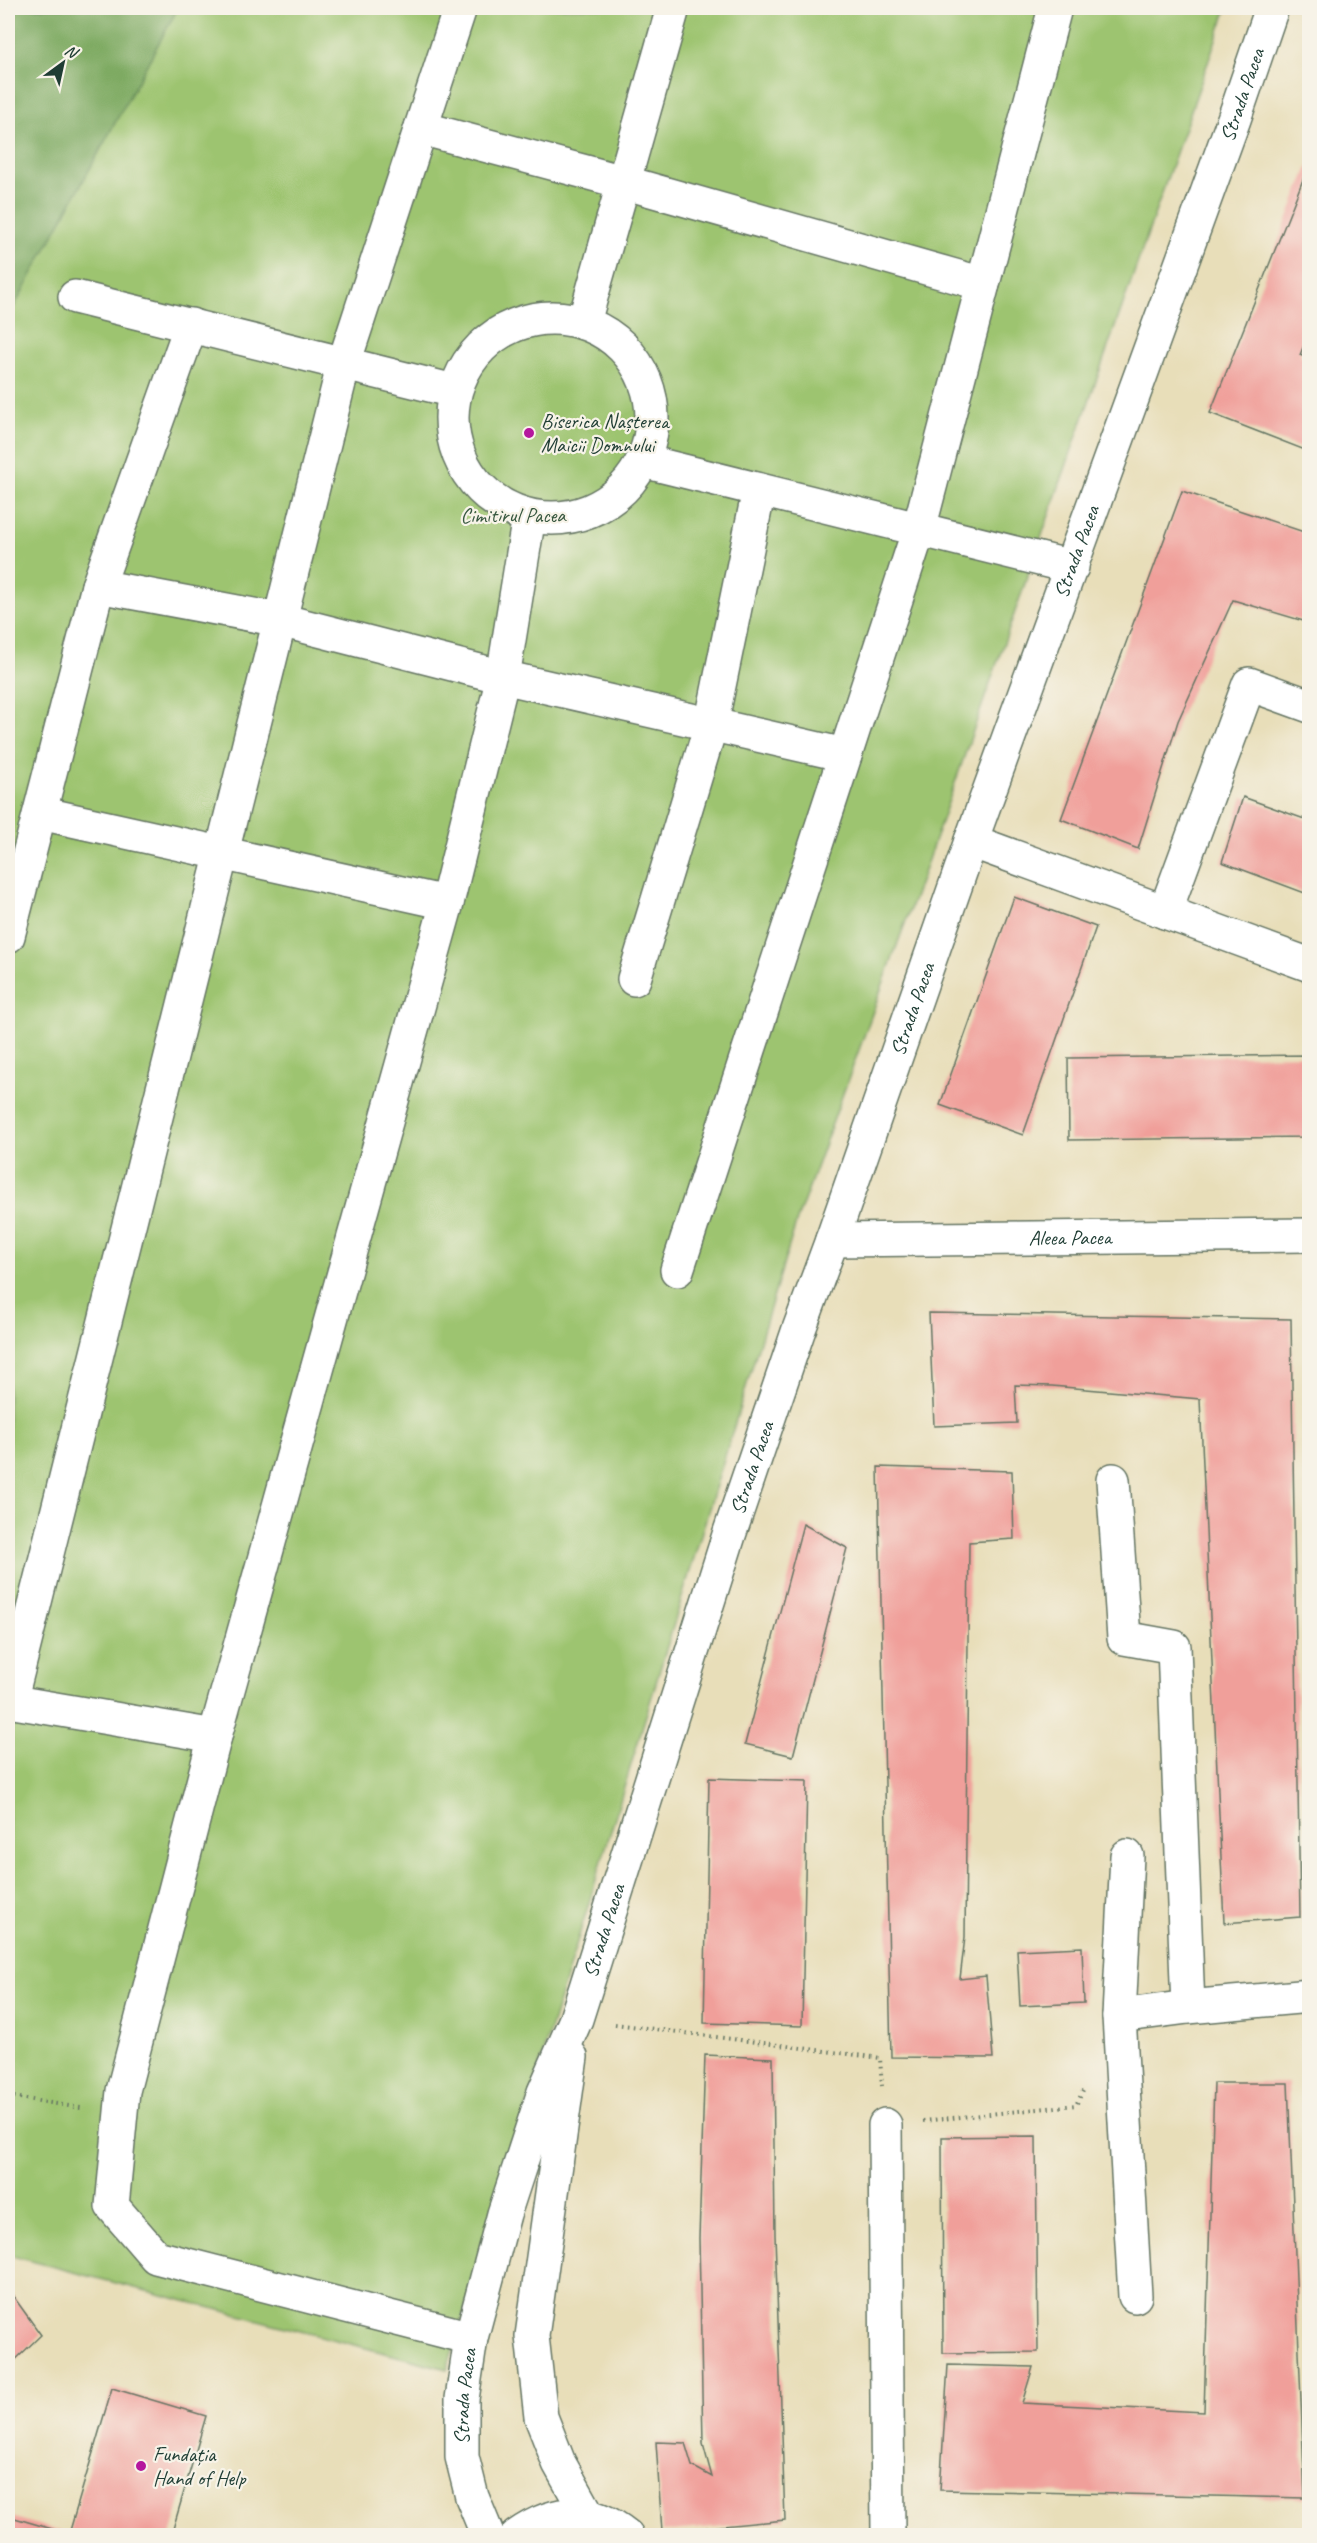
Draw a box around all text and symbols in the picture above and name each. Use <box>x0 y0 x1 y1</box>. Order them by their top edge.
north arrow <box>33 33 93 93</box>
text: N <box>61 40 83 64</box>
street label: Strada Pacea <box>1214 44 1271 145</box>
place label: Biserica Nașterea Maicii Domnului <box>541 408 671 458</box>
marker: Biserica Nașterea Maicii Domnului <box>522 426 536 440</box>
street label: Strada Pacea <box>1048 500 1106 601</box>
park label: Cimitirul Pacea <box>460 502 567 528</box>
street label: Strada Pacea <box>884 958 941 1059</box>
street label: Aleea Pacea <box>1029 1224 1114 1251</box>
street label: Strada Pacea <box>724 1417 780 1518</box>
street label: Strada Pacea <box>577 1879 631 1981</box>
street label: Strada Pacea <box>449 2345 483 2445</box>
place label: Fundația Hand of Help <box>153 2441 247 2491</box>
marker: Fundația Hand of Help <box>134 2459 148 2473</box>

